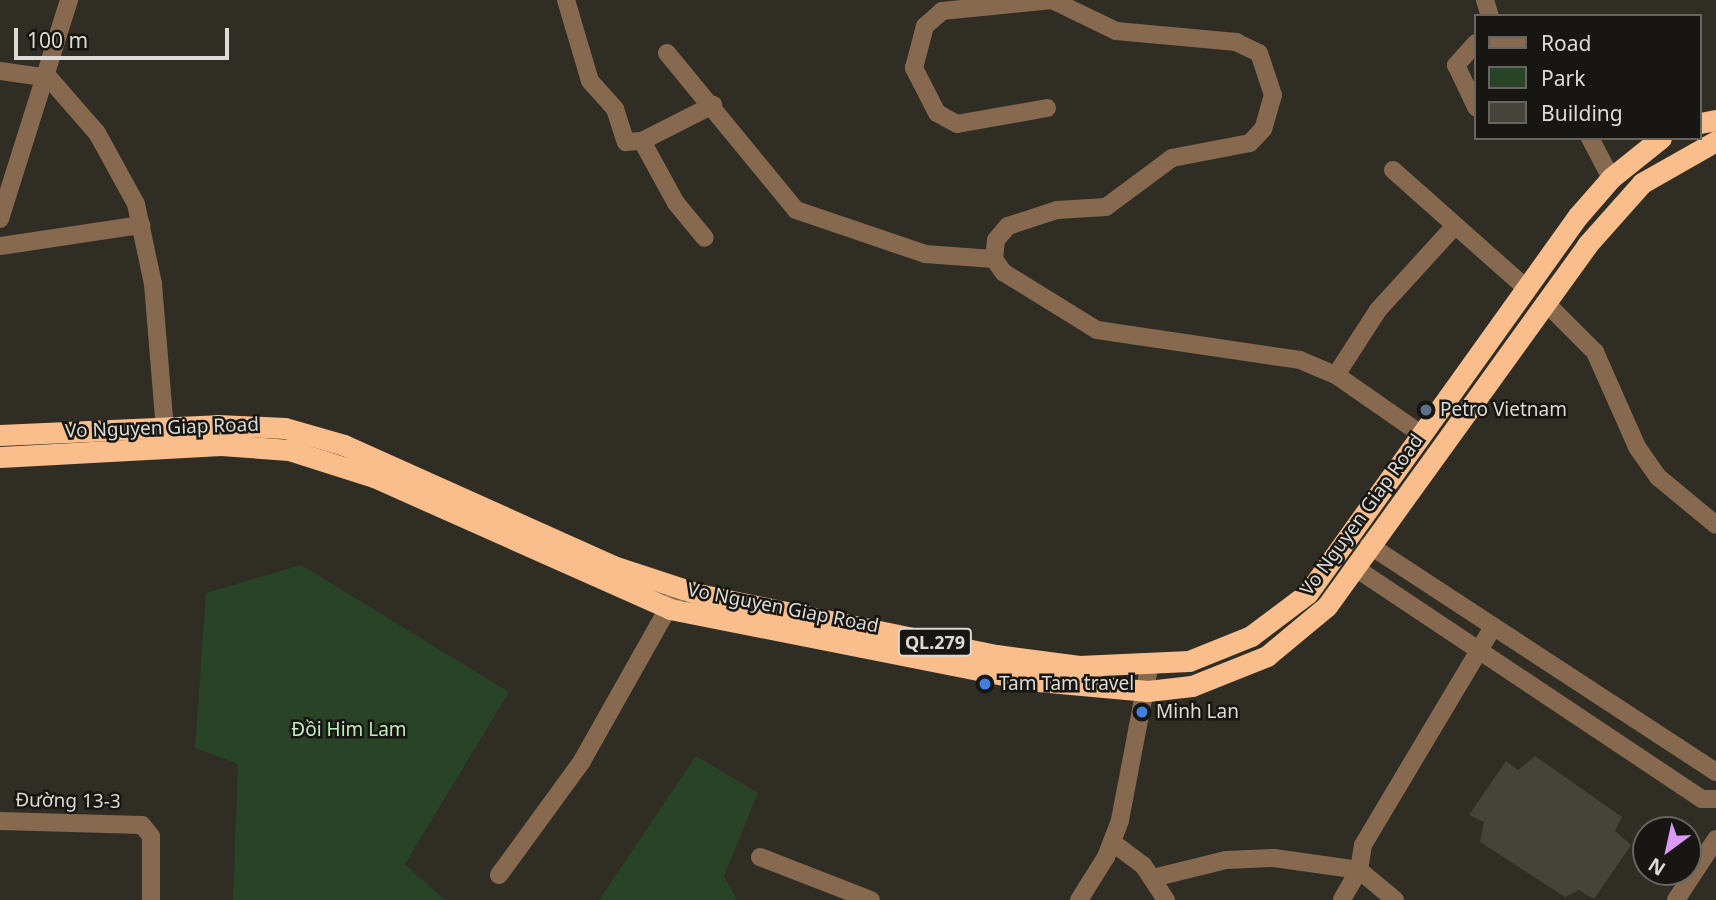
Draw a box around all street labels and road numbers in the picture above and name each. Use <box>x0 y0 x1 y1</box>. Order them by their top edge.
street label: Vo Nguyen Giap Road <box>65 413 259 443</box>
street label: Vo Nguyen Giap Road <box>1296 430 1428 600</box>
street label: Vo Nguyen Giap Road <box>686 578 880 638</box>
road number: QL.279 <box>897 628 974 656</box>
street label: Đường 13-3 <box>15 789 121 813</box>

